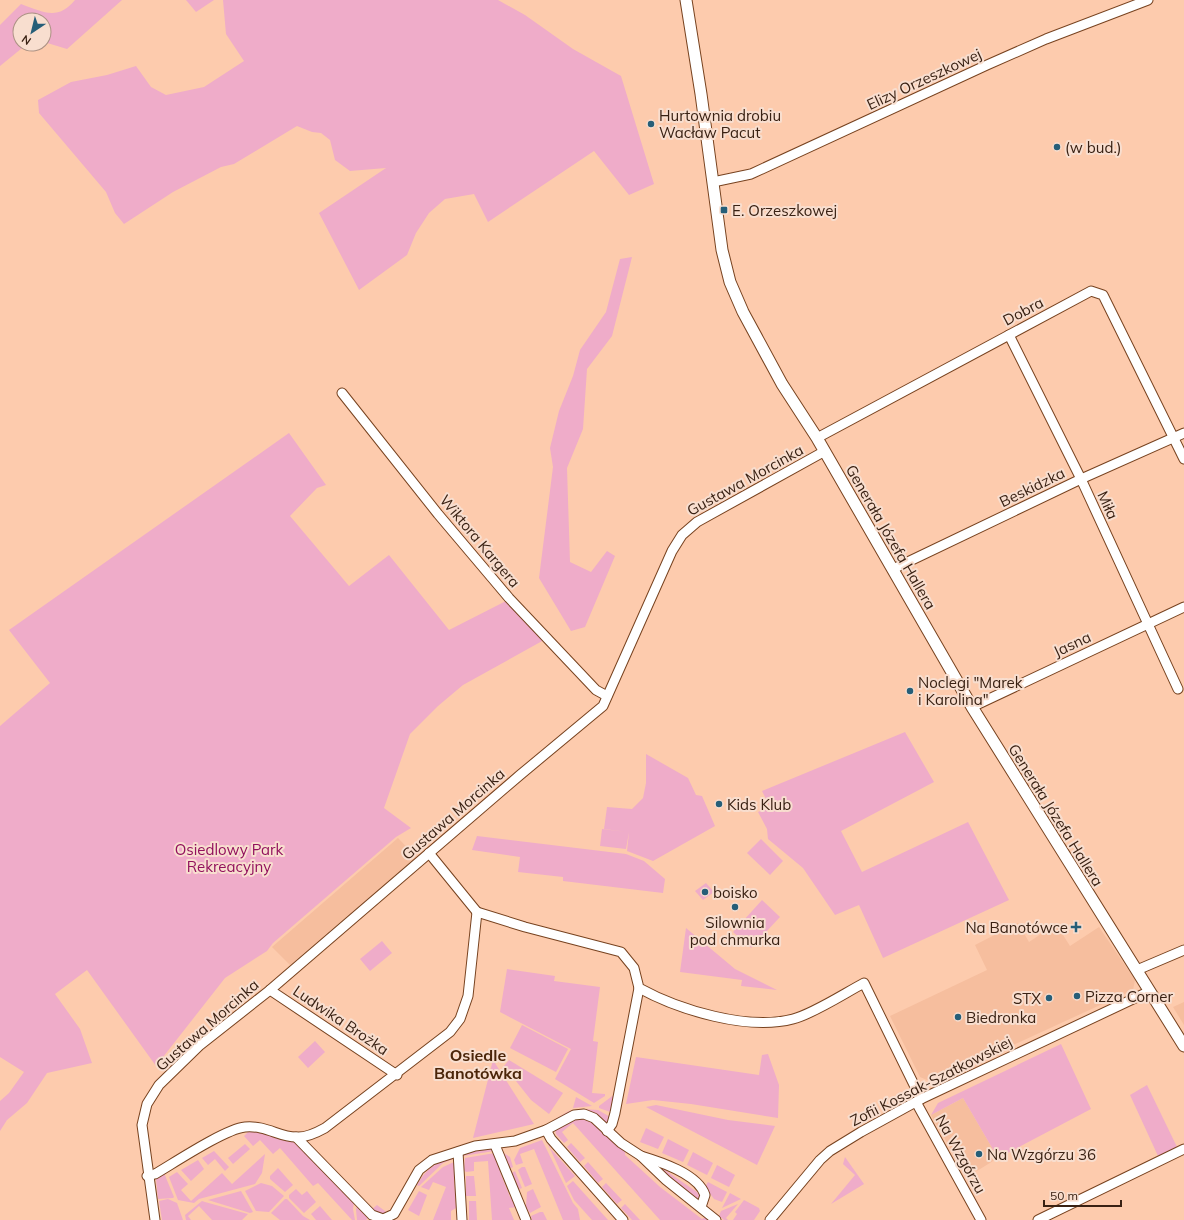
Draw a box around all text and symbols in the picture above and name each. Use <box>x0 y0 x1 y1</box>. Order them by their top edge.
north arrow <box>12 12 52 52</box>
text: N <box>19 32 34 48</box>
street label: Elizy Orzeszkowej <box>864 44 984 114</box>
place label: Hurtownia drobiu Wacław Pacut <box>659 106 781 142</box>
marker: Hurtownia drobiu Wacław Pacut <box>646 119 656 129</box>
place label: (w bud.) <box>1065 138 1122 157</box>
marker: (w bud.) <box>1052 142 1062 152</box>
place label: E. Orzeszkowej <box>732 201 837 220</box>
marker: E. Orzeszkowej <box>719 205 729 215</box>
street label: Dobra <box>999 292 1047 330</box>
street label: Gustawa Morcinka <box>683 440 807 520</box>
street label: Generała Józefa Hallera <box>842 461 940 613</box>
street label: Beskidzka <box>996 463 1068 511</box>
street label: Miła <box>1093 488 1123 522</box>
street label: Wiktora Kargera <box>436 491 524 591</box>
street label: Jasna <box>1050 627 1094 661</box>
place label: Noclegi "Marek i Karolina" <box>918 673 1023 709</box>
marker: Noclegi "Marek i Karolina" <box>905 686 915 696</box>
street label: Generała Józefa Hallera <box>1004 740 1108 890</box>
street label: Gustawa Morcinka <box>398 764 508 864</box>
place label: Kids Klub <box>727 795 791 814</box>
marker: Kids Klub <box>714 799 724 809</box>
park label: Osiedlowy Park Rekreacyjny <box>175 840 283 876</box>
place label: boisko <box>713 883 758 902</box>
marker: boisko <box>700 887 710 897</box>
marker: Silownia pod chmurka <box>730 902 740 912</box>
place label: Silownia pod chmurka <box>690 913 780 949</box>
place label: Na Banotówce <box>965 918 1068 937</box>
marker: Na Banotówce <box>1071 922 1081 932</box>
street label: Gustawa Morcinka <box>152 975 262 1075</box>
street label: Ludwika Brożka <box>290 981 392 1059</box>
place label: Pizza Corner <box>1085 987 1173 1006</box>
place label: STX <box>1013 989 1041 1008</box>
marker: Pizza Corner <box>1072 991 1082 1001</box>
marker: STX <box>1044 993 1054 1003</box>
place label: Biedronka <box>966 1008 1036 1027</box>
marker: Biedronka <box>953 1012 963 1022</box>
street label: Zofii Kossak-Szatkowskiej <box>847 1032 1015 1130</box>
district label: Osiedle Banotówka <box>434 1045 522 1083</box>
street label: Na Wzgórzu <box>932 1111 990 1197</box>
place label: Na Wzgórzu 36 <box>987 1145 1096 1164</box>
marker: Na Wzgórzu 36 <box>974 1149 984 1159</box>
scale bar <box>1044 1182 1121 1208</box>
text: 50 m <box>1050 1188 1078 1203</box>

